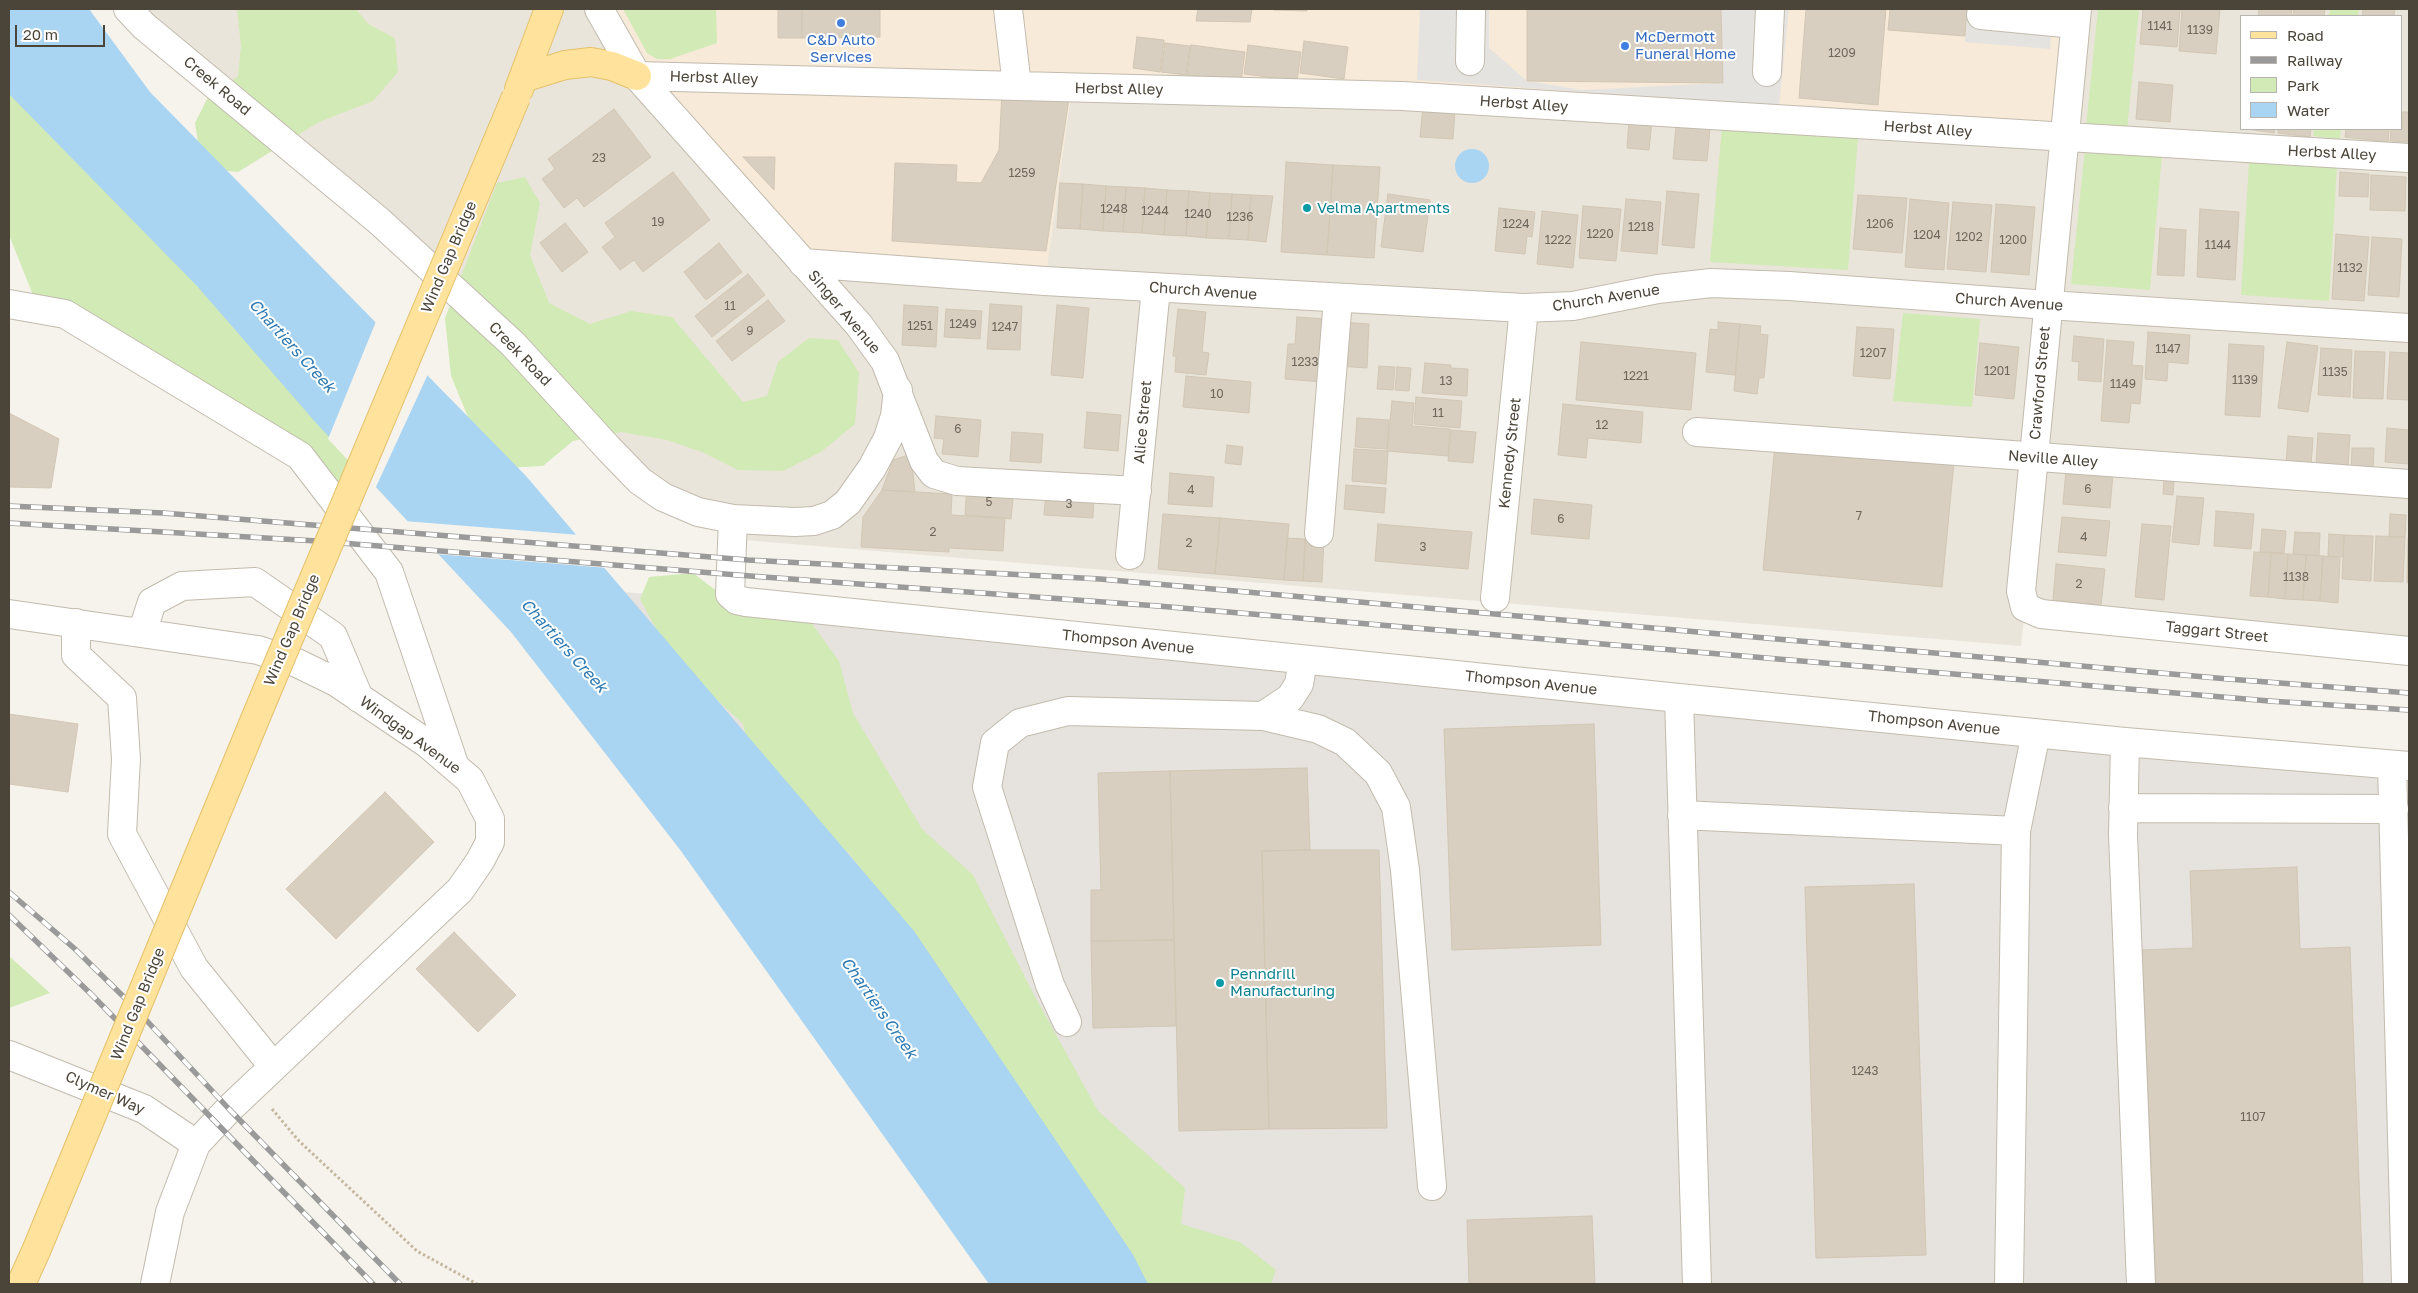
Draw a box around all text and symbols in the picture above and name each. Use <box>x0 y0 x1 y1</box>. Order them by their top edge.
scale bar <box>18 15 108 47</box>
legend <box>2240 15 2403 130</box>
marker: C&D Auto Services <box>835 17 847 29</box>
house number: 1141 <box>2148 19 2172 33</box>
house number: 1139 <box>2187 23 2213 37</box>
text: 20 m <box>23 25 58 43</box>
text: Road <box>2287 26 2324 44</box>
place label: McDermott Funeral Home <box>1635 28 1736 63</box>
place label: C&D Auto Services <box>807 31 875 66</box>
marker: McDermott Funeral Home <box>1619 40 1631 52</box>
house number: 1209 <box>1828 46 1856 60</box>
text: Railway <box>2287 51 2343 69</box>
street label: Creek Road <box>180 53 254 119</box>
street label: Herbst Alley <box>669 67 759 89</box>
text: Park <box>2287 76 2319 94</box>
street label: Herbst Alley <box>1074 79 1164 99</box>
street label: Herbst Alley <box>1479 92 1569 116</box>
text: Water <box>2287 101 2330 119</box>
street label: Herbst Alley <box>1883 117 1973 141</box>
street label: Herbst Alley <box>2287 142 2377 164</box>
house number: 23 <box>592 151 606 165</box>
house number: 1259 <box>1009 166 1035 180</box>
street label: Wind Gap Bridge <box>417 198 481 316</box>
place label: Velma Apartments <box>1317 199 1450 217</box>
house number: 1248 <box>1100 202 1128 216</box>
marker: Velma Apartments <box>1301 202 1313 214</box>
house number: 1244 <box>1141 204 1169 218</box>
house number: 1240 <box>1184 207 1212 221</box>
house number: 1236 <box>1226 210 1254 224</box>
house number: 19 <box>651 215 665 229</box>
house number: 1224 <box>1502 217 1530 231</box>
house number: 1206 <box>1866 217 1894 231</box>
house number: 1218 <box>1628 220 1654 234</box>
house number: 1220 <box>1586 227 1614 241</box>
house number: 1204 <box>1913 228 1941 242</box>
house number: 1202 <box>1955 230 1983 244</box>
house number: 1222 <box>1545 233 1571 247</box>
house number: 1200 <box>1999 233 2027 247</box>
house number: 1144 <box>2205 238 2231 252</box>
house number: 1132 <box>2337 261 2363 275</box>
street label: Singer Avenue <box>804 267 884 357</box>
street label: Church Avenue <box>1148 278 1258 304</box>
street label: Church Avenue <box>1551 281 1661 315</box>
street label: Church Avenue <box>1954 289 2064 315</box>
water label: Chartiers Creek <box>245 295 339 397</box>
house number: 11 <box>724 299 736 313</box>
house number: 1249 <box>949 317 977 331</box>
street label: Creek Road <box>485 318 555 390</box>
house number: 1251 <box>907 319 933 333</box>
house number: 1247 <box>992 320 1018 334</box>
house number: 9 <box>746 324 754 338</box>
street label: Crawford Street <box>2026 325 2054 441</box>
house number: 1147 <box>2155 342 2181 356</box>
house number: 1207 <box>1860 346 1886 360</box>
house number: 1233 <box>1292 355 1318 369</box>
house number: 1201 <box>1984 364 2010 378</box>
house number: 1135 <box>2322 365 2348 379</box>
house number: 1221 <box>1623 369 1649 383</box>
house number: 1139 <box>2232 373 2258 387</box>
house number: 13 <box>1440 374 1452 388</box>
house number: 1149 <box>2110 377 2136 391</box>
street label: Alice Street <box>1130 380 1156 464</box>
house number: 10 <box>1210 387 1224 401</box>
street label: Kennedy Street <box>1495 397 1525 509</box>
house number: 11 <box>1432 406 1444 420</box>
house number: 12 <box>1596 418 1608 432</box>
house number: 6 <box>954 422 962 436</box>
street label: Neville Alley <box>2007 447 2099 471</box>
house number: 6 <box>2084 482 2092 496</box>
house number: 4 <box>1187 483 1195 497</box>
house number: 5 <box>986 495 992 509</box>
house number: 3 <box>1065 497 1073 511</box>
house number: 7 <box>1856 509 1862 523</box>
house number: 6 <box>1557 512 1565 526</box>
house number: 2 <box>930 525 936 539</box>
house number: 4 <box>2080 530 2088 544</box>
house number: 2 <box>1186 536 1192 550</box>
house number: 3 <box>1419 540 1427 554</box>
house number: 1138 <box>2283 570 2309 584</box>
street label: Wind Gap Bridge <box>260 571 324 689</box>
house number: 2 <box>2076 577 2082 591</box>
water label: Chartiers Creek <box>517 595 611 697</box>
street label: Taggart Street <box>2165 618 2269 646</box>
street label: Thompson Avenue <box>1061 626 1195 658</box>
street label: Thompson Avenue <box>1464 667 1598 699</box>
street label: Windgap Avenue <box>356 692 464 778</box>
street label: Thompson Avenue <box>1867 707 2001 739</box>
street label: Wind Gap Bridge <box>107 945 169 1063</box>
water label: Chartiers Creek <box>837 954 921 1062</box>
place label: Penndrill Manufacturing <box>1230 965 1335 1000</box>
marker: Penndrill Manufacturing <box>1214 977 1226 989</box>
house number: 1243 <box>1851 1064 1879 1078</box>
street label: Clymer Way <box>62 1067 148 1119</box>
house number: 1107 <box>2240 1110 2266 1124</box>

